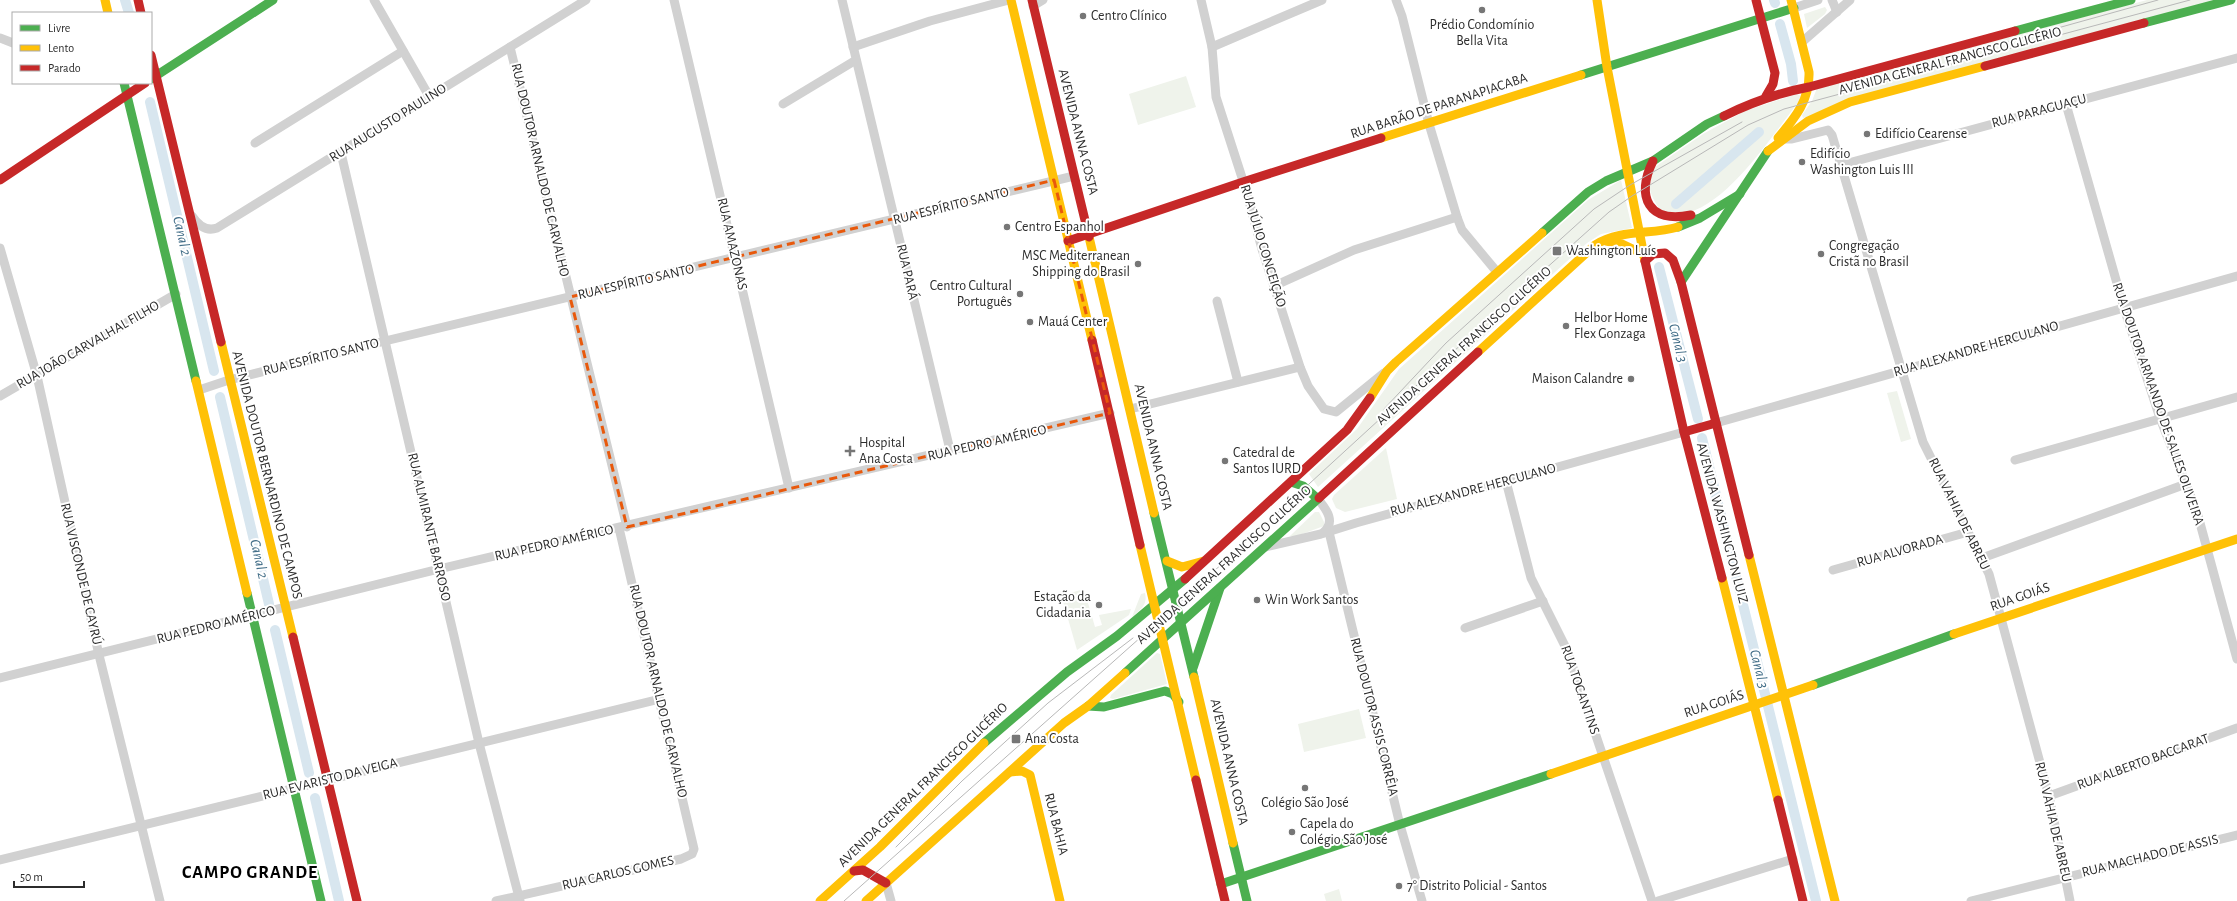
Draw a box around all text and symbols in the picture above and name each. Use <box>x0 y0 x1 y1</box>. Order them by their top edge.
marker: Prédio Condomínio Bella Vita <box>1477 5 1487 15</box>
place label: Centro Clínico <box>1091 9 1167 23</box>
marker: Centro Clínico <box>1078 11 1088 21</box>
legend <box>12 12 152 84</box>
place label: Prédio Condomínio Bella Vita <box>1430 18 1535 48</box>
text: Livre <box>48 22 70 34</box>
street label: AVENIDA GENERAL FRANCISCO GLICÉRIO <box>1836 22 2063 97</box>
text: Lento <box>48 42 74 54</box>
text: Parado <box>48 62 81 74</box>
street label: RUA DOUTOR ARNALDO DE CARVALHO <box>509 62 571 278</box>
street label: AVENIDA ANNA COSTA <box>1056 68 1100 196</box>
street label: RUA BARÃO DE PARANAPIACABA <box>1348 69 1529 141</box>
street label: RUA AUGUSTO PAULINO <box>327 81 449 165</box>
street label: RUA PARAGUAÇU <box>1990 92 2088 130</box>
place label: Edifício Cearense <box>1875 127 1967 141</box>
marker: Edifício Cearense <box>1862 129 1872 139</box>
place label: Edifício Washington Luis III <box>1810 147 1914 177</box>
marker: Edifício Washington Luis III <box>1797 157 1807 167</box>
street label: RUA ESPÍRITO SANTO <box>891 182 1010 227</box>
street label: RUA JÚLIO CONCEIÇÃO <box>1238 182 1291 309</box>
street label: RUA AMAZONAS <box>715 197 749 291</box>
water label: Canal 2 <box>170 215 194 257</box>
place label: Centro Espanhol <box>1015 220 1104 234</box>
marker: Centro Espanhol <box>1002 222 1012 232</box>
place label: Congregação Cristã no Brasil <box>1829 239 1909 269</box>
street label: RUA PARÁ <box>894 242 923 301</box>
place label: Washington Luís <box>1566 244 1656 258</box>
marker: Washington Luís <box>1551 245 1563 257</box>
place label: MSC Mediterranean Shipping do Brasil <box>1022 249 1130 279</box>
marker: Congregação Cristã no Brasil <box>1816 249 1826 259</box>
street label: RUA ESPÍRITO SANTO <box>576 259 696 302</box>
marker: MSC Mediterranean Shipping do Brasil <box>1133 259 1143 269</box>
street label: AVENIDA GENERAL FRANCISCO GLICÉRIO <box>1372 262 1554 428</box>
place label: Centro Cultural Português <box>930 279 1012 309</box>
street label: RUA DOUTOR ARMANDO DE SALLES OLIVEIRA <box>2110 281 2206 527</box>
marker: Centro Cultural Português <box>1015 289 1025 299</box>
street label: RUA JOÃO CARVALHAL FILHO <box>13 297 162 392</box>
place label: Helbor Home Flex Gonzaga <box>1574 311 1648 341</box>
place label: Mauá Center <box>1038 315 1108 329</box>
marker: Mauá Center <box>1025 317 1035 327</box>
street label: RUA ALEXANDRE HERCULANO <box>1892 319 2060 379</box>
marker: Helbor Home Flex Gonzaga <box>1561 321 1571 331</box>
water label: Canal 3 <box>1666 322 1690 364</box>
street label: RUA ESPÍRITO SANTO <box>261 333 380 378</box>
street label: AVENIDA DOUTOR BERNARDINO DE CAMPOS <box>229 350 305 600</box>
place label: Maison Calandre <box>1532 372 1623 386</box>
marker: Maison Calandre <box>1626 374 1636 384</box>
street label: AVENIDA ANNA COSTA <box>1132 382 1174 512</box>
street label: RUA PEDRO AMÉRICO <box>925 420 1048 464</box>
place label: Hospital Ana Costa <box>859 436 913 466</box>
street label: AVENIDA WASHINGTON LUIZ <box>1694 441 1750 605</box>
marker: Hospital Ana Costa <box>844 445 856 457</box>
place label: Catedral de Santos IURD <box>1233 446 1301 476</box>
street label: RUA ALMIRANTE BARROSO <box>405 452 453 603</box>
marker: Catedral de Santos IURD <box>1220 456 1230 466</box>
street label: RUA VAHIA DE ABREU <box>1926 456 1992 572</box>
street label: RUA ALEXANDRE HERCULANO <box>1389 461 1558 519</box>
street label: AVENIDA GENERAL FRANCISCO GLICÉRIO <box>1132 481 1314 647</box>
street label: RUA VISCONDE DE CAYRÚ <box>58 501 107 646</box>
street label: RUA PEDRO AMÉRICO <box>492 520 615 564</box>
street label: RUA ALVORADA <box>1855 532 1945 570</box>
water label: Canal 2 <box>247 538 271 580</box>
street label: RUA GOIÁS <box>1987 577 2052 614</box>
street label: RUA DOUTOR ARNALDO DE CARVALHO <box>627 583 689 799</box>
place label: Estação da Cidadania <box>1034 590 1092 620</box>
place label: Win Work Santos <box>1265 593 1358 607</box>
marker: Win Work Santos <box>1252 595 1262 605</box>
marker: Estação da Cidadania <box>1094 600 1104 610</box>
street label: RUA PEDRO AMÉRICO <box>155 601 277 647</box>
street label: RUA DOUTOR ASSIS CORRÊIA <box>1348 636 1402 798</box>
street label: RUA TOCANTINS <box>1558 644 1602 736</box>
water label: Canal 3 <box>1747 648 1771 690</box>
street label: RUA GOIÁS <box>1681 685 1746 720</box>
street label: AVENIDA ANNA COSTA <box>1208 697 1250 827</box>
street label: AVENIDA GENERAL FRANCISCO GLICÉRIO <box>833 698 1011 870</box>
place label: Ana Costa <box>1025 732 1079 746</box>
street label: RUA ALBERTO BACCARAT <box>2075 732 2211 792</box>
marker: Ana Costa <box>1010 733 1022 745</box>
street label: RUA EVARISTO DA VEIGA <box>261 755 399 803</box>
street label: RUA VAHIA DE ABREU <box>2032 761 2074 883</box>
marker: Colégio São José <box>1300 783 1310 793</box>
street label: RUA BAHIA <box>1042 792 1070 856</box>
place label: Colégio São José <box>1261 796 1349 810</box>
place label: Capela do Colégio São José <box>1300 817 1388 847</box>
marker: Capela do Colégio São José <box>1287 827 1297 837</box>
street label: RUA MACHADO DE ASSIS <box>2080 832 2220 880</box>
street label: RUA CARLOS GOMES <box>561 853 675 893</box>
scale bar <box>14 863 84 889</box>
district label: CAMPO GRANDE <box>182 864 318 882</box>
text: 50 m <box>20 871 43 883</box>
place label: 7° Distrito Policial - Santos <box>1407 879 1547 893</box>
marker: 7° Distrito Policial - Santos <box>1394 881 1404 891</box>

